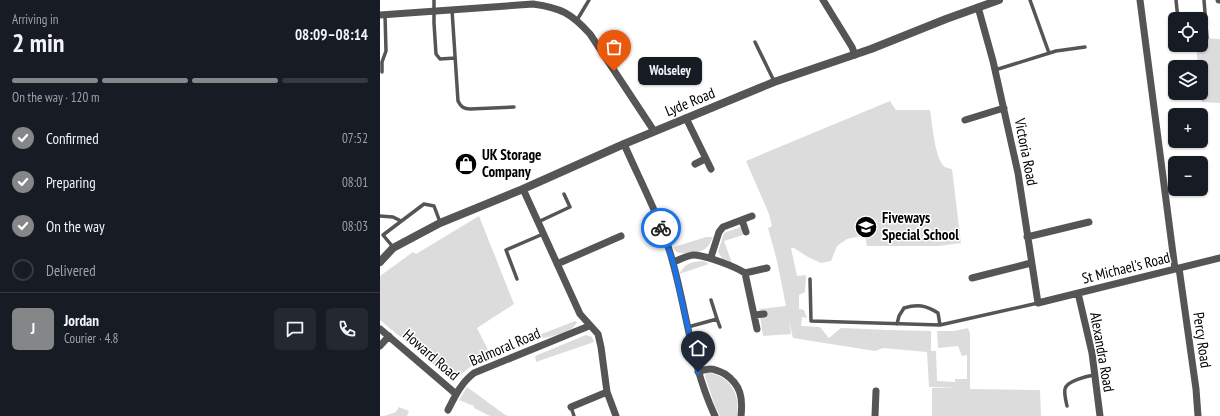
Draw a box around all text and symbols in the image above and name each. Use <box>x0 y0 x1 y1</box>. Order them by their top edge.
text: Arriving in <box>12 11 59 28</box>
map controls <box>1168 12 1208 196</box>
button: locate <box>1168 12 1208 52</box>
text: 08:09–08:14 <box>295 25 368 44</box>
text: 2 min <box>12 26 65 59</box>
pin <box>597 30 631 71</box>
icon: bag <box>603 36 625 58</box>
callout: Wolseley <box>638 57 702 85</box>
button: layers <box>1168 60 1208 100</box>
text: Wolseley <box>649 62 691 79</box>
street label: Lyde Road <box>662 83 718 120</box>
text: On the way · 120 m <box>12 89 99 106</box>
button: + <box>1168 108 1208 148</box>
street label: Victoria Road <box>1010 116 1042 187</box>
icon: check <box>12 127 34 149</box>
text: Confirmed <box>46 129 99 148</box>
text: 07:52 <box>342 130 368 147</box>
place label: UK Storage Company <box>482 145 542 181</box>
shop icon: UK Storage Company <box>453 151 479 177</box>
button: − <box>1168 156 1208 196</box>
icon: check <box>12 171 34 193</box>
text: Preparing <box>46 173 96 192</box>
text: 08:01 <box>342 174 368 191</box>
courier <box>641 208 681 248</box>
place label: Fiveways Special School <box>882 208 959 244</box>
school or university icon: Fiveways Special School <box>853 214 879 240</box>
icon: check <box>12 215 34 237</box>
text: On the way <box>46 217 105 236</box>
icon: bike <box>650 217 672 239</box>
text: 08:03 <box>342 218 368 235</box>
street label: St Michael's Road <box>1080 247 1172 288</box>
text: Delivered <box>46 261 96 280</box>
button: chat <box>274 308 316 350</box>
button: phone <box>326 308 368 350</box>
text: Jordan <box>64 311 99 330</box>
street label: Alexandra Road <box>1086 311 1119 393</box>
street label: Percy Road <box>1189 311 1216 369</box>
text: J <box>31 319 35 338</box>
street label: Balmoral Road <box>466 323 543 370</box>
street label: Howard Road <box>399 325 463 384</box>
text: Courier · 4.8 <box>64 330 118 347</box>
pin <box>681 331 715 372</box>
icon: home <box>687 337 709 359</box>

